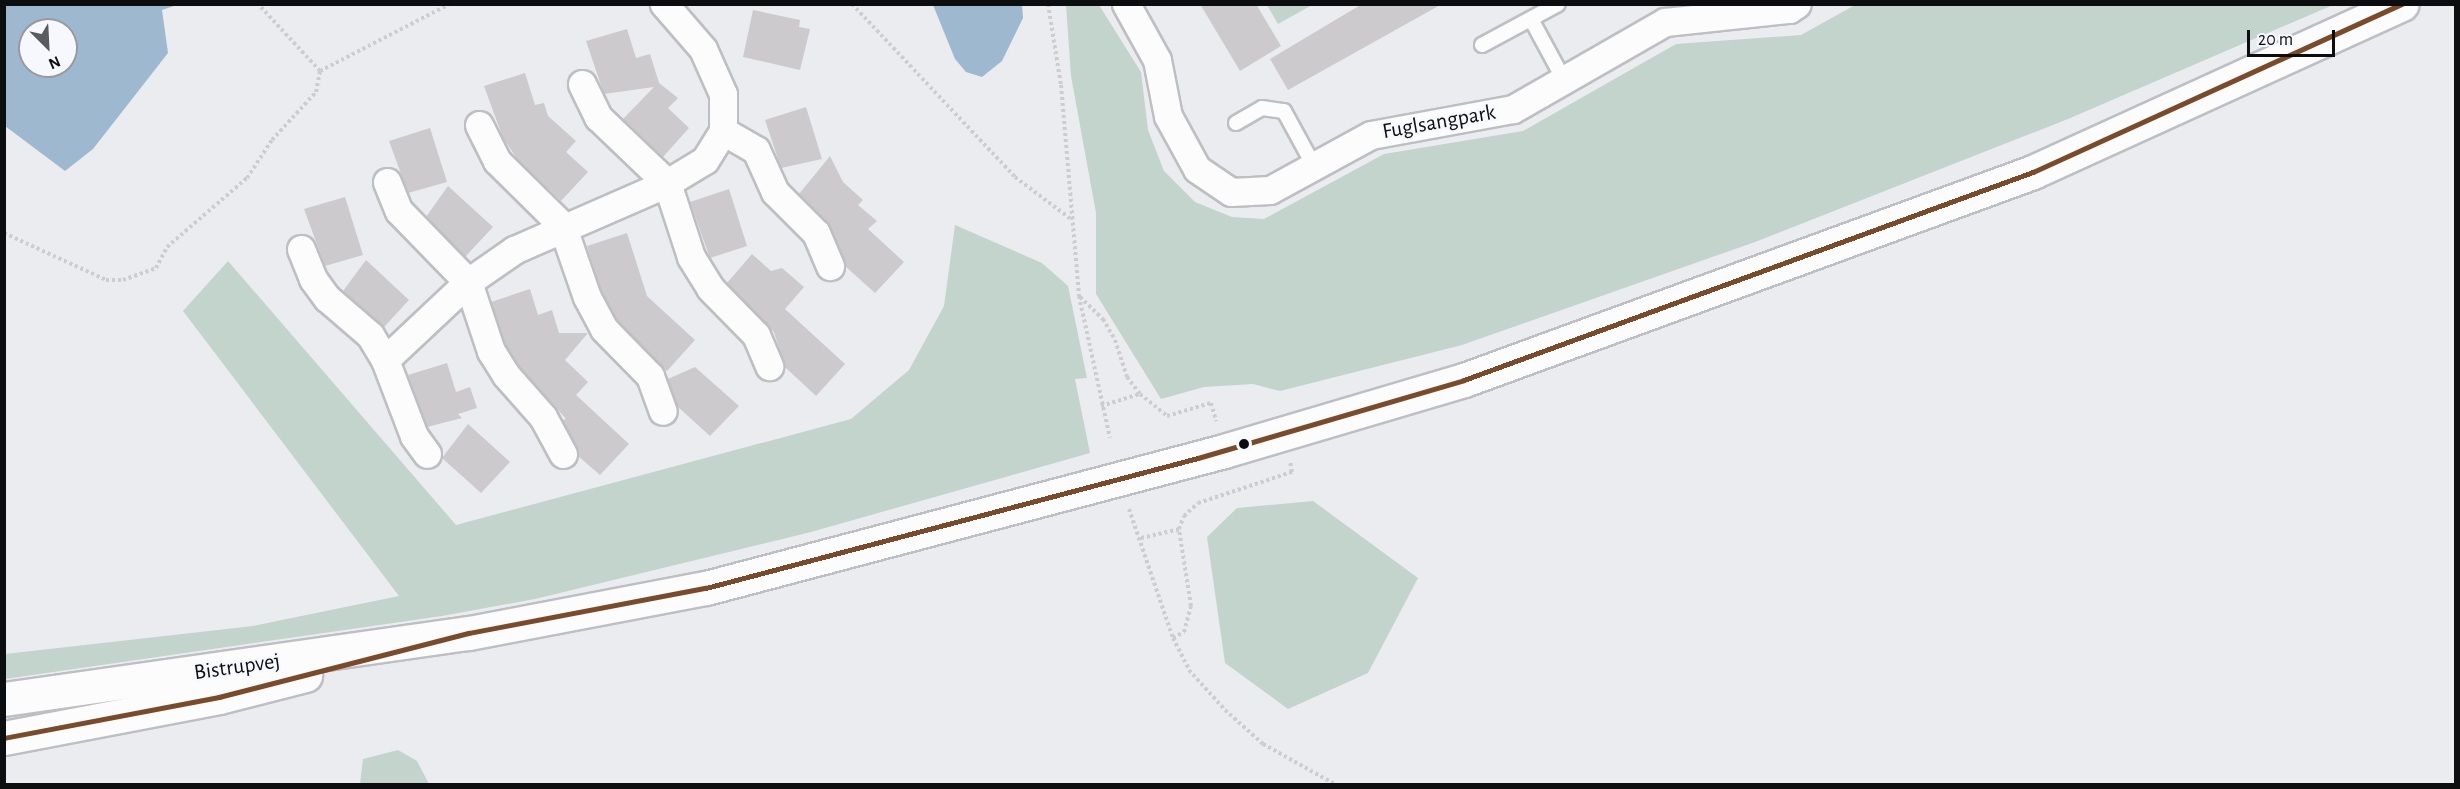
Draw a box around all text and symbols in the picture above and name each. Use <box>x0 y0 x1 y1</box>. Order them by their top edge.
north arrow <box>18 18 78 78</box>
scale bar <box>2250 18 2338 56</box>
text: 20 m <box>2258 31 2293 49</box>
text: N <box>46 53 63 72</box>
street label: Fuglsangpark <box>1380 99 1498 145</box>
unlabelled marker <box>1238 438 1250 450</box>
street label: Bistrupvej <box>192 648 282 686</box>

